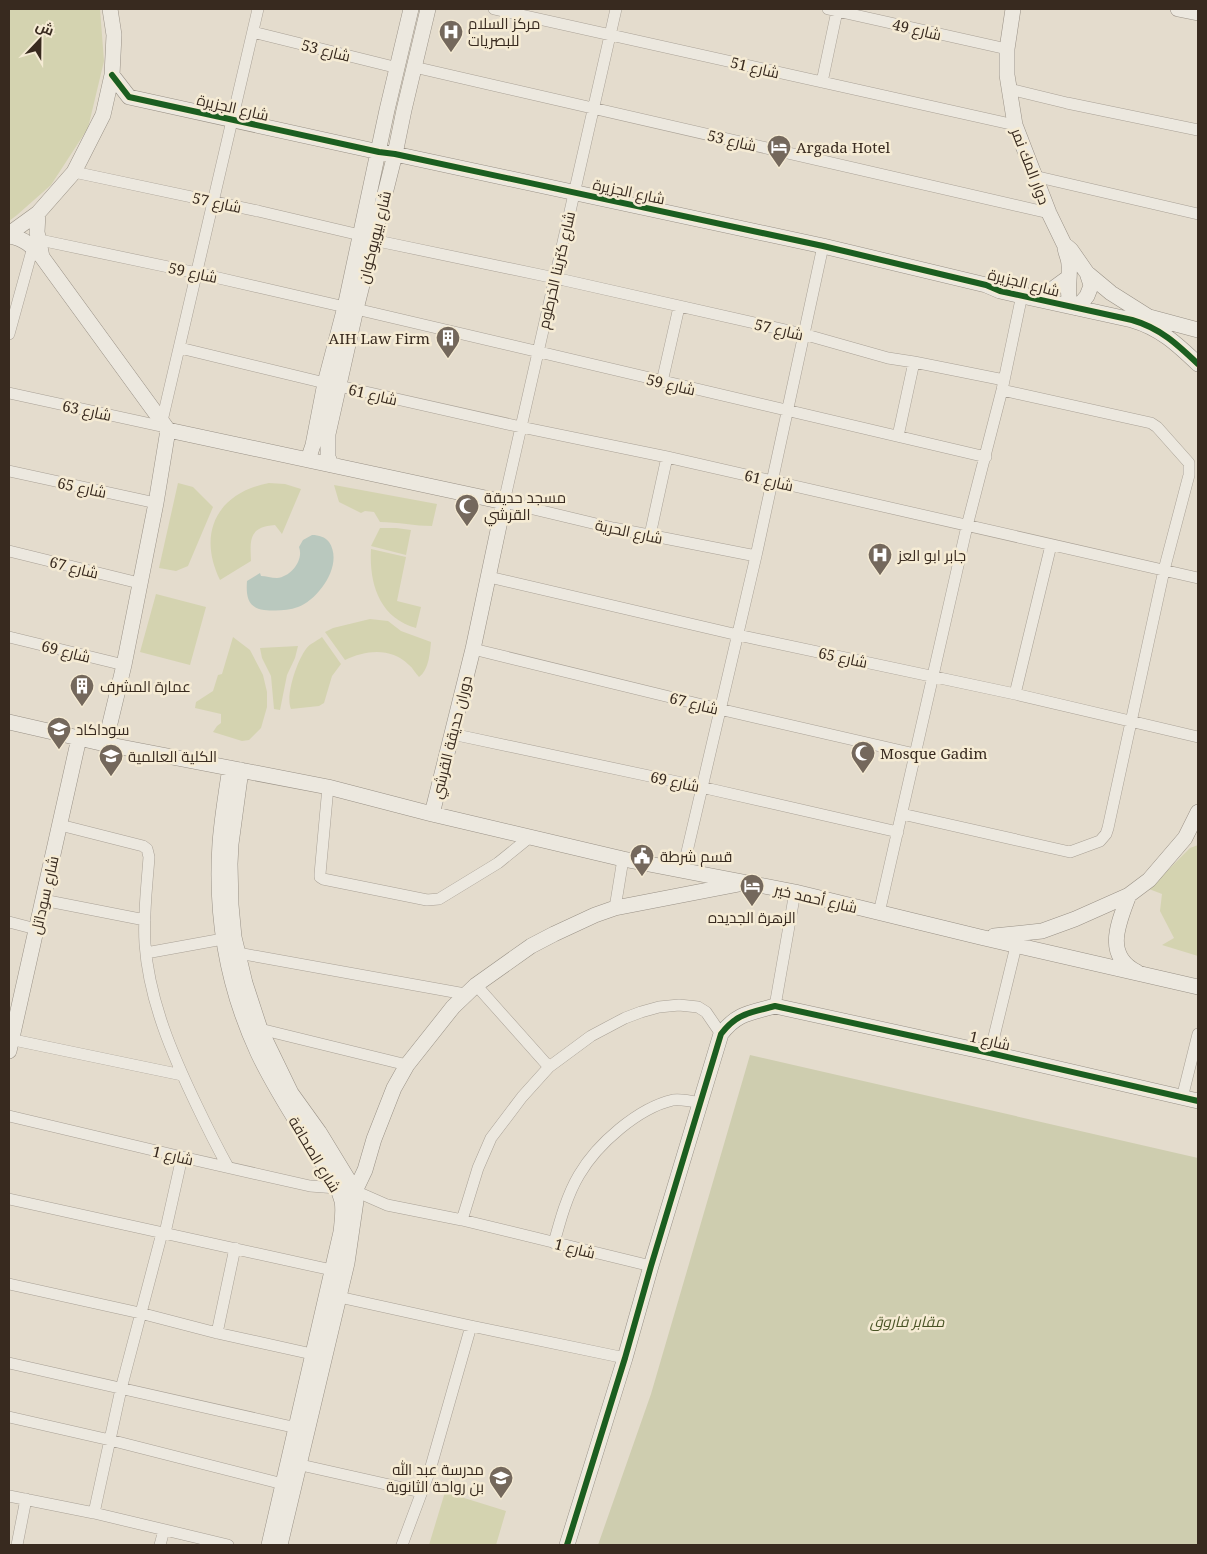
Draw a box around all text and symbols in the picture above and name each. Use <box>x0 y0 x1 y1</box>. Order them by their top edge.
place label: مركز السلام للبصريات <box>468 13 540 50</box>
street label: شارع 49 <box>890 14 943 46</box>
north arrow <box>15 15 65 65</box>
text: ش <box>33 15 57 40</box>
hospital icon: مركز السلام للبصريات <box>438 19 464 53</box>
street label: شارع 53 <box>299 34 353 68</box>
street label: شارع 51 <box>728 52 781 84</box>
street label: شارع الجزيرة <box>195 89 271 127</box>
street label: دوار المك نمر <box>1007 124 1055 207</box>
street label: شارع 53 <box>705 125 758 157</box>
hotel icon: Argada Hotel <box>766 134 792 168</box>
place label: Argada Hotel <box>796 137 891 157</box>
street label: شارع الجزيرة <box>591 174 667 210</box>
street label: شارع 57 <box>190 187 243 219</box>
street label: شارع بيويوكوان <box>353 189 397 286</box>
street label: شارع كترينا الخرطوم <box>533 209 581 331</box>
street label: شارع 59 <box>166 257 219 289</box>
street label: شارع الجزيرة <box>986 263 1062 302</box>
street label: شارع 57 <box>752 314 805 346</box>
building icon: AIH Law Firm <box>435 325 461 359</box>
place label: AIH Law Firm <box>329 328 430 348</box>
street label: شارع 59 <box>644 369 697 401</box>
street label: شارع 61 <box>346 379 399 411</box>
street label: شارع 63 <box>60 395 113 427</box>
street label: شارع 61 <box>742 465 795 497</box>
street label: شارع 65 <box>55 472 108 504</box>
place label: مسجد حديقة القرشي <box>484 487 566 527</box>
mosque icon: مسجد حديقة القرشي <box>454 493 480 527</box>
street label: شارع الحرية <box>593 514 665 550</box>
hospital icon: جابر ابو العز <box>867 542 893 576</box>
place label: جابر ابو العز <box>897 545 966 565</box>
street label: شارع 67 <box>47 551 101 585</box>
street label: شارع 69 <box>39 635 93 669</box>
street label: شارع 65 <box>816 642 869 674</box>
building icon: عمارة المشرف <box>69 673 95 707</box>
street label: دوران حديقة القرشي <box>426 673 479 801</box>
place label: عمارة المشرف <box>100 676 191 696</box>
street label: شارع 67 <box>667 687 721 721</box>
school or university icon: سوداكاد <box>46 716 72 750</box>
place label: سوداكاد <box>76 719 129 739</box>
mosque icon: Mosque Gadim <box>850 740 876 774</box>
school or university icon: الكلية العالمية <box>98 743 124 777</box>
place label: Mosque Gadim <box>880 743 988 763</box>
place label: الكلية العالمية <box>128 746 217 766</box>
street label: شارع 69 <box>648 766 701 798</box>
public building icon: قسم شرطة <box>629 843 655 877</box>
place label: قسم شرطة <box>660 846 732 867</box>
street label: شارع سوداتل <box>25 854 65 937</box>
hotel icon: الزهرة الجديده <box>739 873 765 907</box>
street label: شارع أحمد خير <box>771 879 859 919</box>
place label: الزهرة الجديده <box>708 907 796 927</box>
street label: شارع 1 <box>967 1026 1012 1056</box>
street label: شارع الصحافة <box>283 1112 346 1197</box>
street label: شارع 1 <box>150 1141 195 1171</box>
street label: شارع 1 <box>552 1233 597 1265</box>
park label: مقابر فاروق <box>870 1311 945 1331</box>
place label: مدرسة عبد الله بن رواحة الثانوية <box>386 1459 484 1497</box>
school or university icon: مدرسة عبد الله بن رواحة الثانوية <box>488 1465 514 1499</box>

